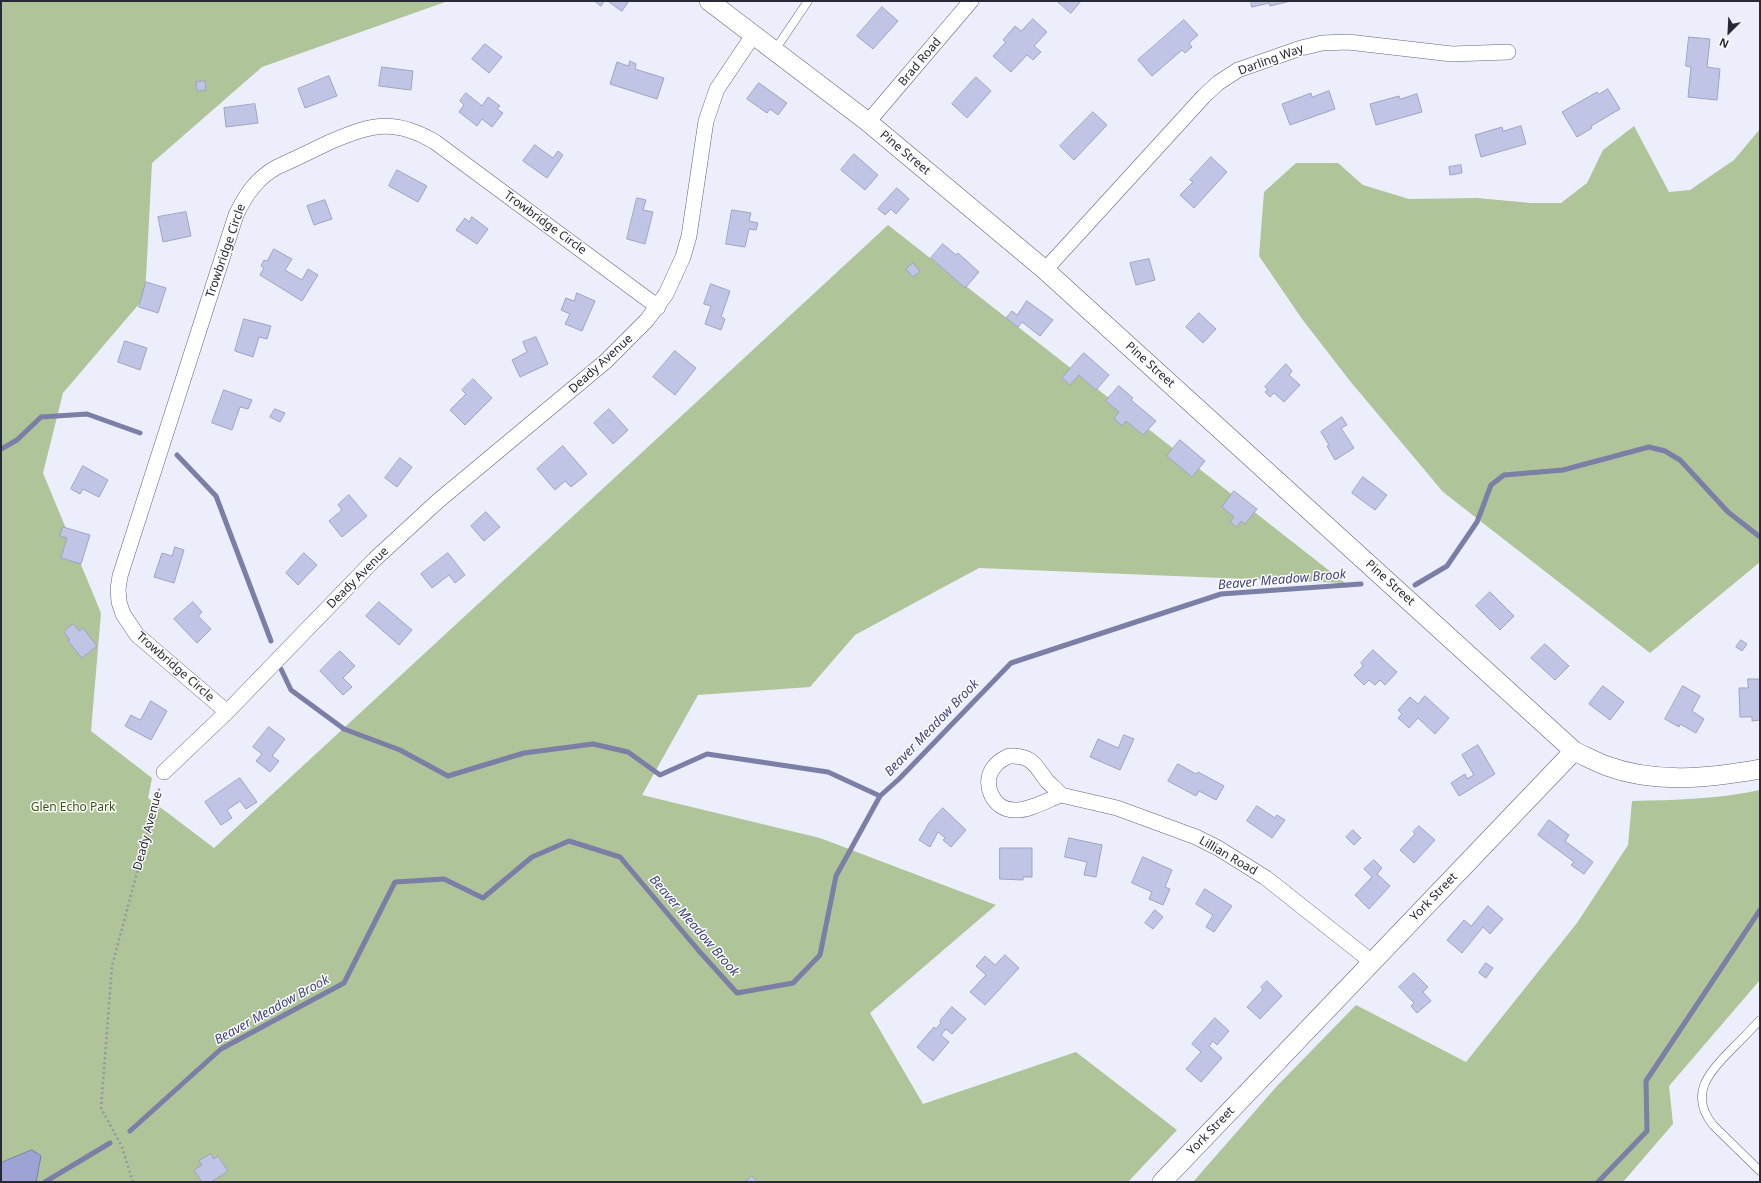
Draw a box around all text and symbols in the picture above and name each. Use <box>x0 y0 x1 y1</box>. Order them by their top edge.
north arrow <box>1709 12 1749 52</box>
street label: Brad Road <box>896 35 944 89</box>
text: N <box>1717 35 1731 52</box>
street label: Darling Way <box>1236 42 1306 78</box>
street label: Pine Street <box>877 128 933 178</box>
street label: Trowbridge Circle <box>501 188 589 258</box>
street label: Trowbridge Circle <box>203 202 249 300</box>
street label: Deady Avenue <box>566 332 636 396</box>
street label: Pine Street <box>1122 339 1178 391</box>
street label: Deady Avenue <box>324 544 392 612</box>
street label: Pine Street <box>1362 557 1418 609</box>
water label: Beaver Meadow Brook <box>1217 567 1347 593</box>
street label: Trowbridge Circle <box>133 629 217 705</box>
water label: Beaver Meadow Brook <box>882 676 982 780</box>
street label: Deady Avenue <box>131 790 165 872</box>
park label: Glen Echo Park <box>31 801 115 815</box>
street label: Lillian Road <box>1196 834 1260 878</box>
street label: York Street <box>1407 870 1461 924</box>
water label: Beaver Meadow Brook <box>646 872 742 980</box>
water label: Beaver Meadow Brook <box>212 972 332 1048</box>
street label: York Street <box>1184 1104 1238 1158</box>

